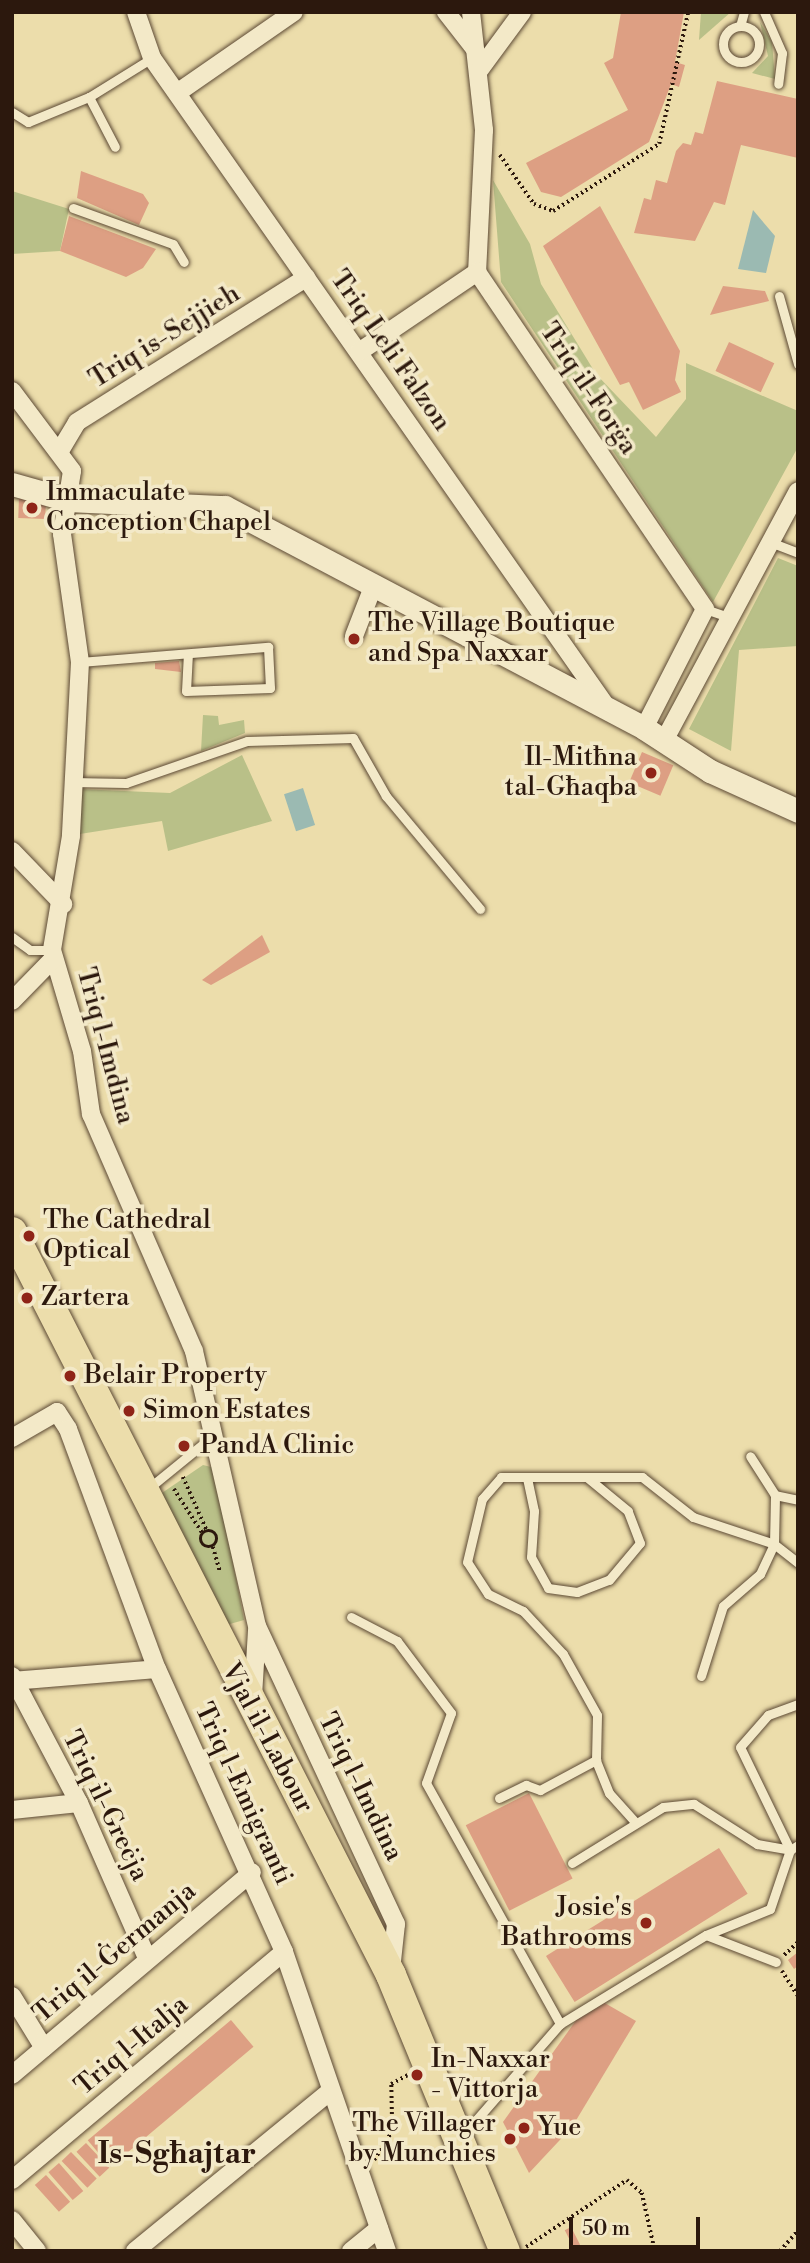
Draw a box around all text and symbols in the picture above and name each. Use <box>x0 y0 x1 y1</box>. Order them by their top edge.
street label: Triq Leli Falzon <box>323 265 457 437</box>
street label: Triq is-Sejjieh <box>84 278 246 396</box>
street label: Triq il-Forġa <box>533 317 643 461</box>
place label: Immaculate Conception Chapel <box>46 477 271 538</box>
marker: Immaculate Conception Chapel <box>24 500 40 516</box>
place label: The Village Boutique and Spa Naxxar <box>368 608 615 670</box>
marker: The Village Boutique and Spa Naxxar <box>346 631 362 647</box>
place label: Il-Mitħna tal-Għaqba <box>505 742 637 804</box>
marker: Il-Mitħna tal-Għaqba <box>643 765 659 781</box>
street label: Triq l-Imdina <box>69 964 141 1128</box>
place label: The Cathedral Optical <box>43 1205 211 1266</box>
marker: The Cathedral Optical <box>21 1228 37 1244</box>
place label: Zartera <box>41 1282 129 1314</box>
marker: Zartera <box>19 1290 35 1306</box>
place label: Belair Property <box>84 1360 267 1392</box>
marker: Belair Property <box>62 1368 78 1384</box>
place label: Simon Estates <box>143 1395 311 1427</box>
marker: Simon Estates <box>121 1403 137 1419</box>
place label: PandA Clinic <box>200 1430 354 1462</box>
marker: PandA Clinic <box>174 1436 194 1456</box>
street label: Vjal il-Labour <box>214 1658 320 1818</box>
street label: Triq l-Emigranti <box>187 1698 299 1890</box>
street label: Triq l-Imdina <box>311 1708 409 1866</box>
street label: Triq il-Greċja <box>55 1726 155 1886</box>
street label: Triq il-Ġermanja <box>27 1876 203 2030</box>
place label: Josie's Bathrooms <box>501 1892 632 1954</box>
marker: Josie's Bathrooms <box>638 1915 654 1931</box>
street label: Triq l-Italja <box>69 1990 195 2102</box>
place label: In-Naxxar - Vittorja <box>431 2044 550 2106</box>
marker: In-Naxxar - Vittorja <box>409 2067 425 2083</box>
place label: The Villager by Munchies <box>349 2108 496 2170</box>
place label: Yue <box>538 2112 581 2144</box>
marker: Yue <box>516 2120 532 2136</box>
marker: The Villager by Munchies <box>502 2131 518 2147</box>
district label: Is-Sgħajtar <box>98 2136 256 2172</box>
scale bar <box>572 2204 703 2248</box>
text: 50 m <box>582 2216 630 2242</box>

